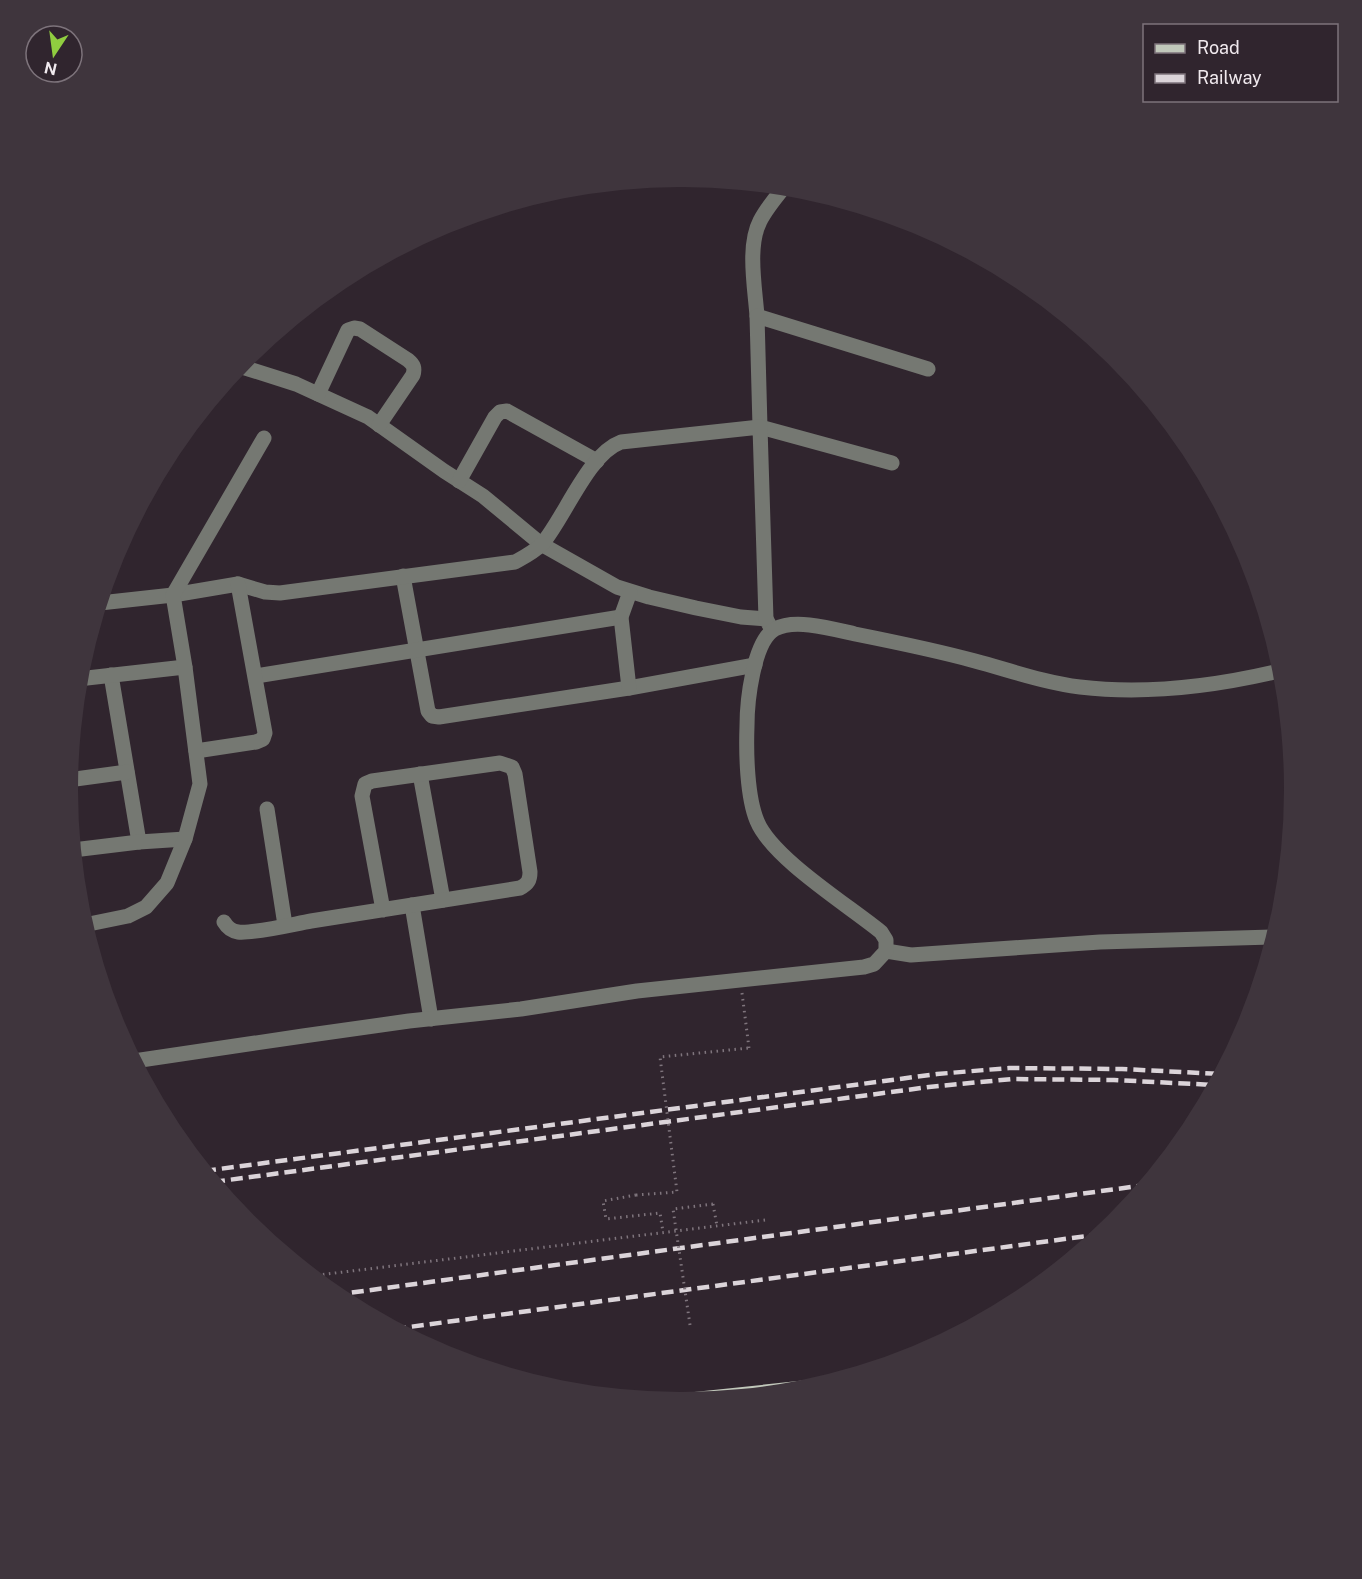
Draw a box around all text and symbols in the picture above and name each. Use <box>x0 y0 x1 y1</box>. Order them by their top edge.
north arrow <box>24 24 84 84</box>
legend <box>1143 24 1338 102</box>
text: Road <box>1197 37 1240 58</box>
text: N <box>43 57 59 79</box>
text: Railway <box>1197 67 1262 88</box>

